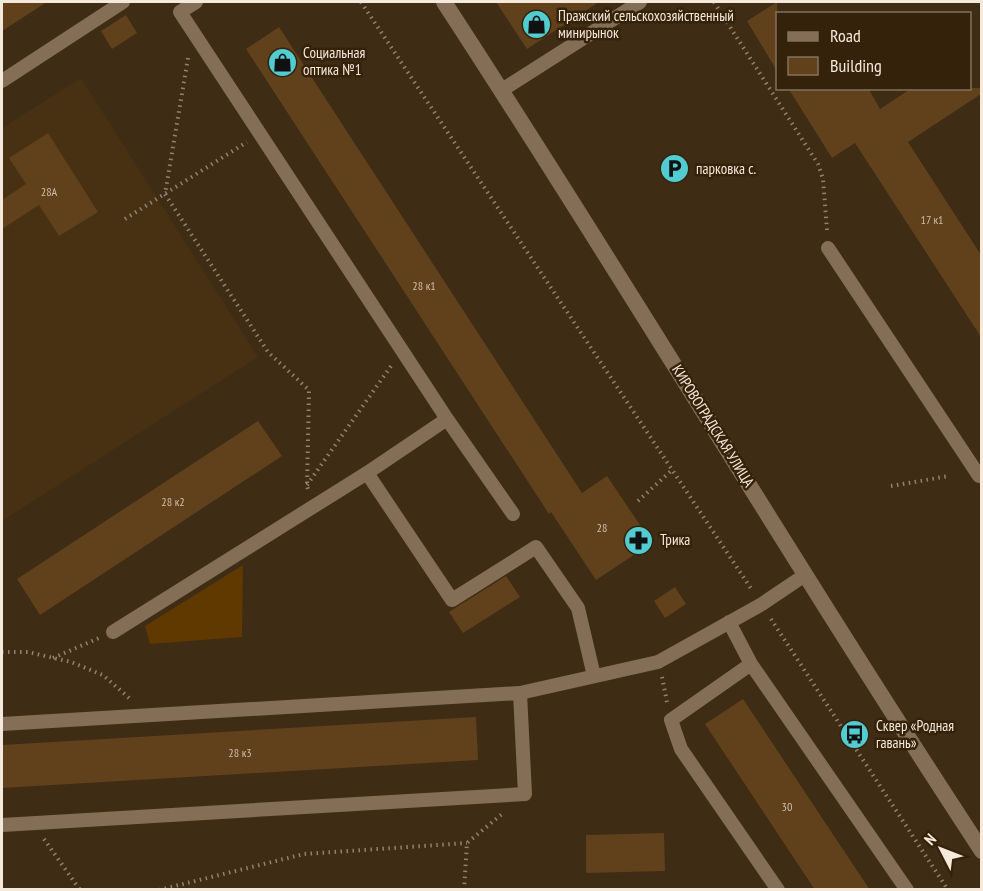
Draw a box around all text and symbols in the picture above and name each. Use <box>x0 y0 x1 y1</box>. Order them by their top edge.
place label: Пражский сельскохозяйственный минирынок <box>558 6 734 42</box>
shop icon: Пражский сельскохозяйственный минирынок <box>521 9 553 41</box>
legend <box>776 12 971 90</box>
text: Road <box>830 24 861 47</box>
place label: Социальная оптика №1 <box>303 43 365 79</box>
shop icon: Социальная оптика №1 <box>266 46 298 78</box>
text: Building <box>830 54 882 77</box>
parking icon: парковка с. <box>659 153 691 185</box>
place label: парковка с. <box>696 159 757 178</box>
house number: 28А <box>41 184 58 199</box>
house number: 17 к1 <box>921 212 943 227</box>
house number: 28 к1 <box>412 278 436 293</box>
street label: КИРОВОГРАДСКАЯ УЛИЦА <box>668 361 759 491</box>
house number: 28 к2 <box>161 494 185 509</box>
house number: 28 <box>597 520 607 535</box>
pharmacy icon: Трика <box>623 524 655 556</box>
place label: Трика <box>660 530 690 549</box>
place label: Сквер «Родная гавань» <box>876 716 954 752</box>
bus stop icon: Сквер «Родная гавань» <box>839 719 871 751</box>
house number: 28 к3 <box>228 745 252 760</box>
house number: 30 <box>782 799 792 814</box>
north arrow <box>911 819 971 879</box>
text: N <box>920 829 940 849</box>

